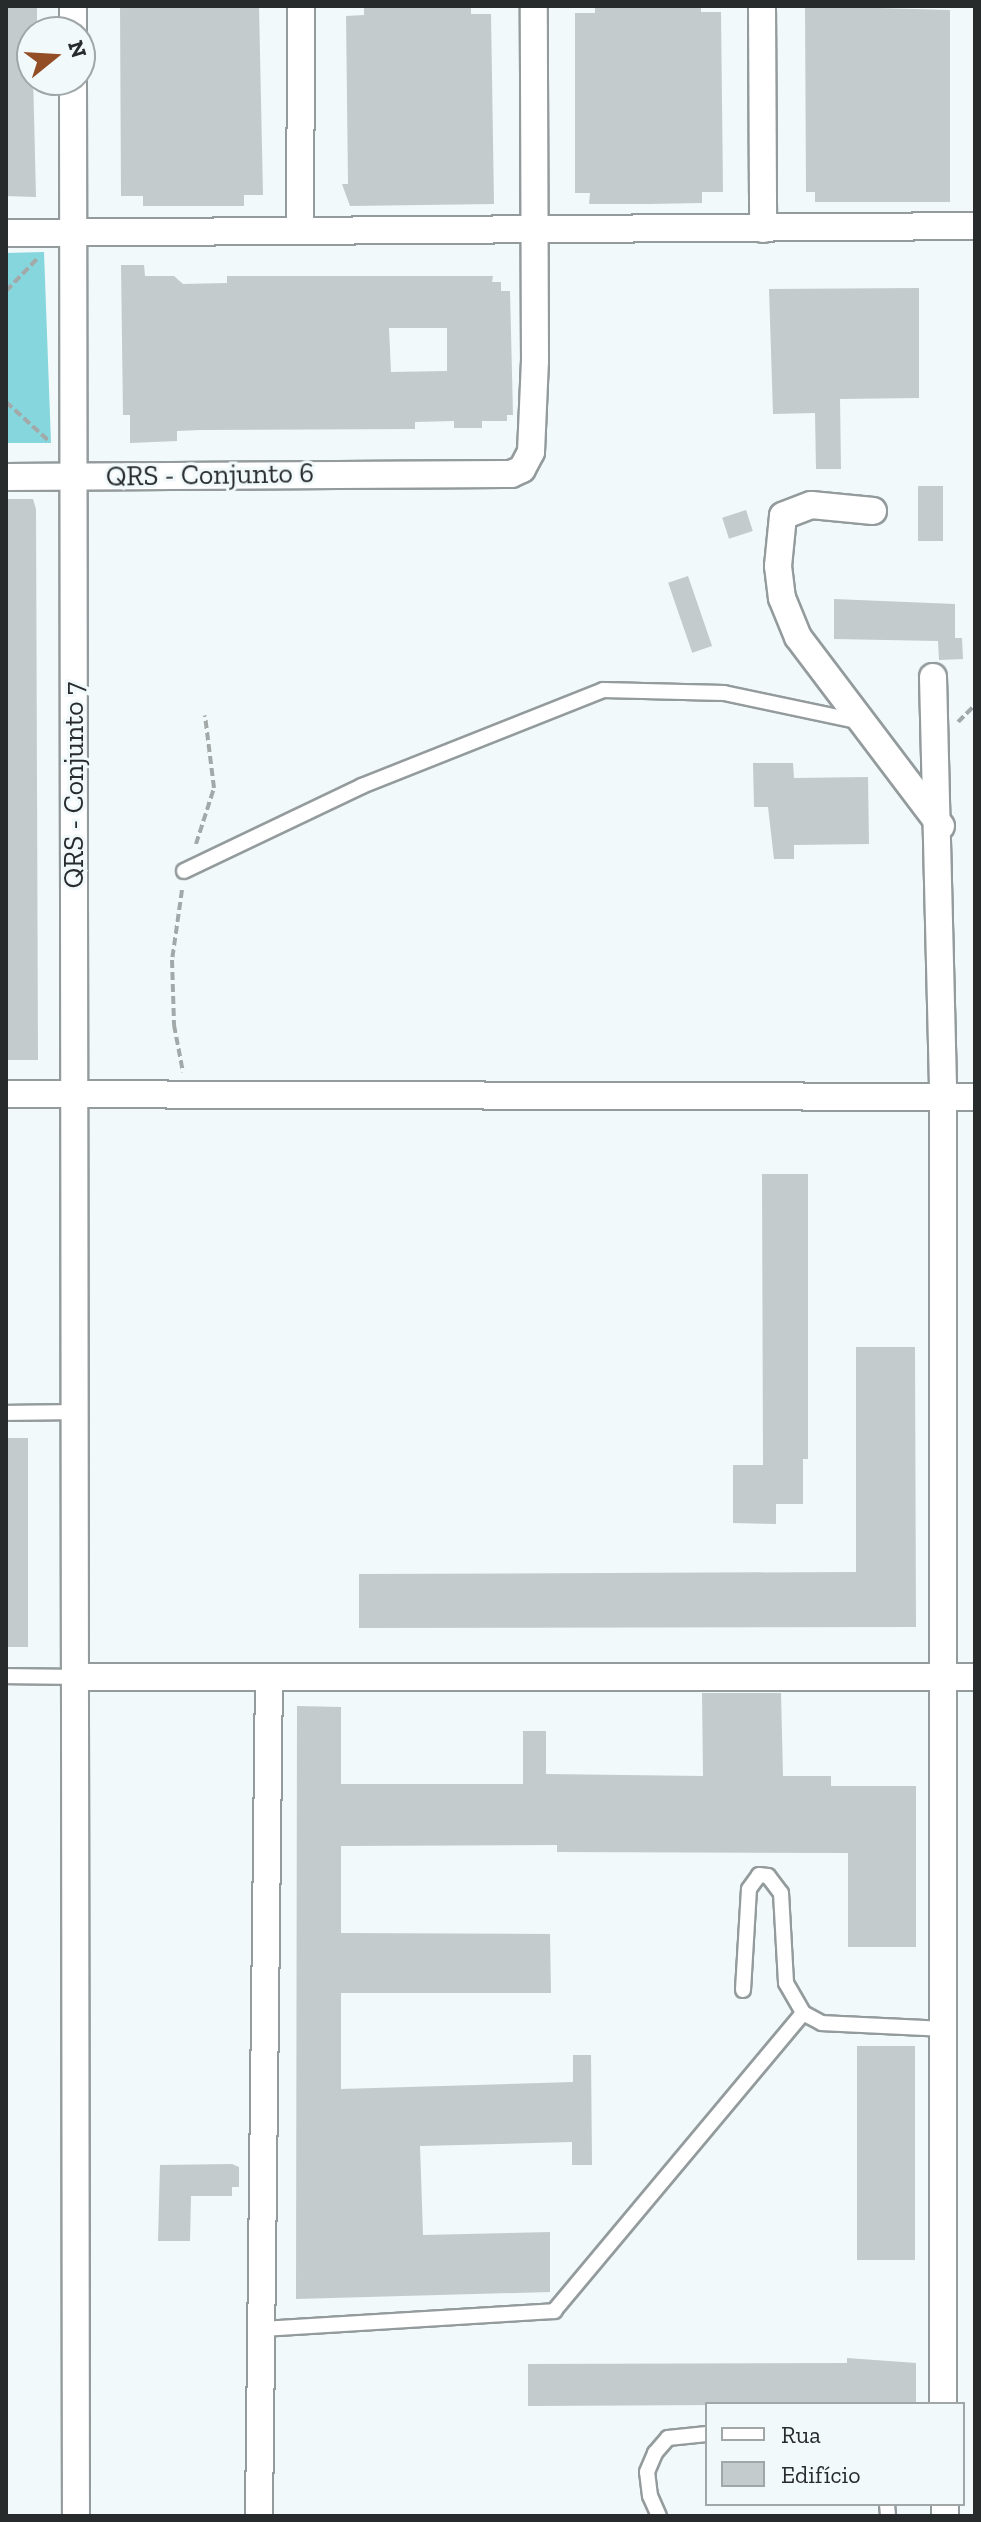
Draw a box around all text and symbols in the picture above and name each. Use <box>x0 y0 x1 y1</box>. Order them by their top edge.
north arrow <box>16 16 96 96</box>
text: N <box>62 37 93 61</box>
street label: QRS - Conjunto 6 <box>106 456 314 494</box>
street label: QRS - Conjunto 7 <box>57 682 91 888</box>
legend <box>705 2402 965 2506</box>
text: Rua <box>781 2420 821 2449</box>
text: Edifício <box>781 2460 861 2489</box>

